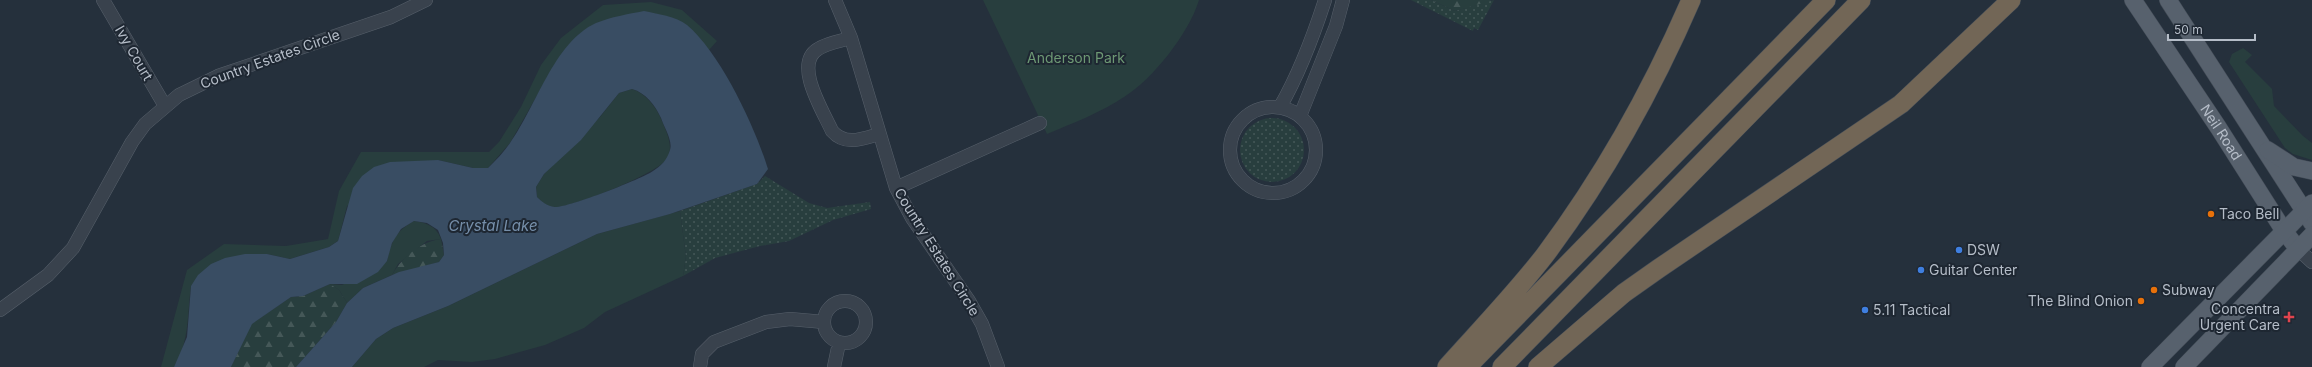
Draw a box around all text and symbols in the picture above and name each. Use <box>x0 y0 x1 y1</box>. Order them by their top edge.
scale bar <box>2168 16 2255 42</box>
street label: Ivy Court <box>112 22 157 84</box>
text: 50 m <box>2174 22 2203 37</box>
street label: Country Estates Circle <box>198 25 342 92</box>
park label: Anderson Park <box>1027 49 1125 66</box>
street label: Neil Road <box>2197 101 2246 163</box>
street label: Country Estates Circle <box>891 185 984 319</box>
place label: Taco Bell <box>2219 205 2279 222</box>
marker: Taco Bell <box>2206 209 2216 219</box>
water label: Crystal Lake <box>448 216 538 235</box>
place label: DSW <box>1967 241 2000 258</box>
marker: DSW <box>1954 245 1964 255</box>
place label: Guitar Center <box>1929 261 2017 278</box>
marker: Guitar Center <box>1916 265 1926 275</box>
place label: Subway <box>2162 281 2215 298</box>
marker: Subway <box>2149 285 2159 295</box>
place label: The Blind Onion <box>2028 292 2133 309</box>
marker: The Blind Onion <box>2136 296 2146 306</box>
place label: Concentra Urgent Care <box>2200 300 2280 333</box>
place label: 5.11 Tactical <box>1873 301 1951 318</box>
marker: 5.11 Tactical <box>1860 305 1870 315</box>
marker: Concentra Urgent Care <box>2283 311 2295 323</box>

